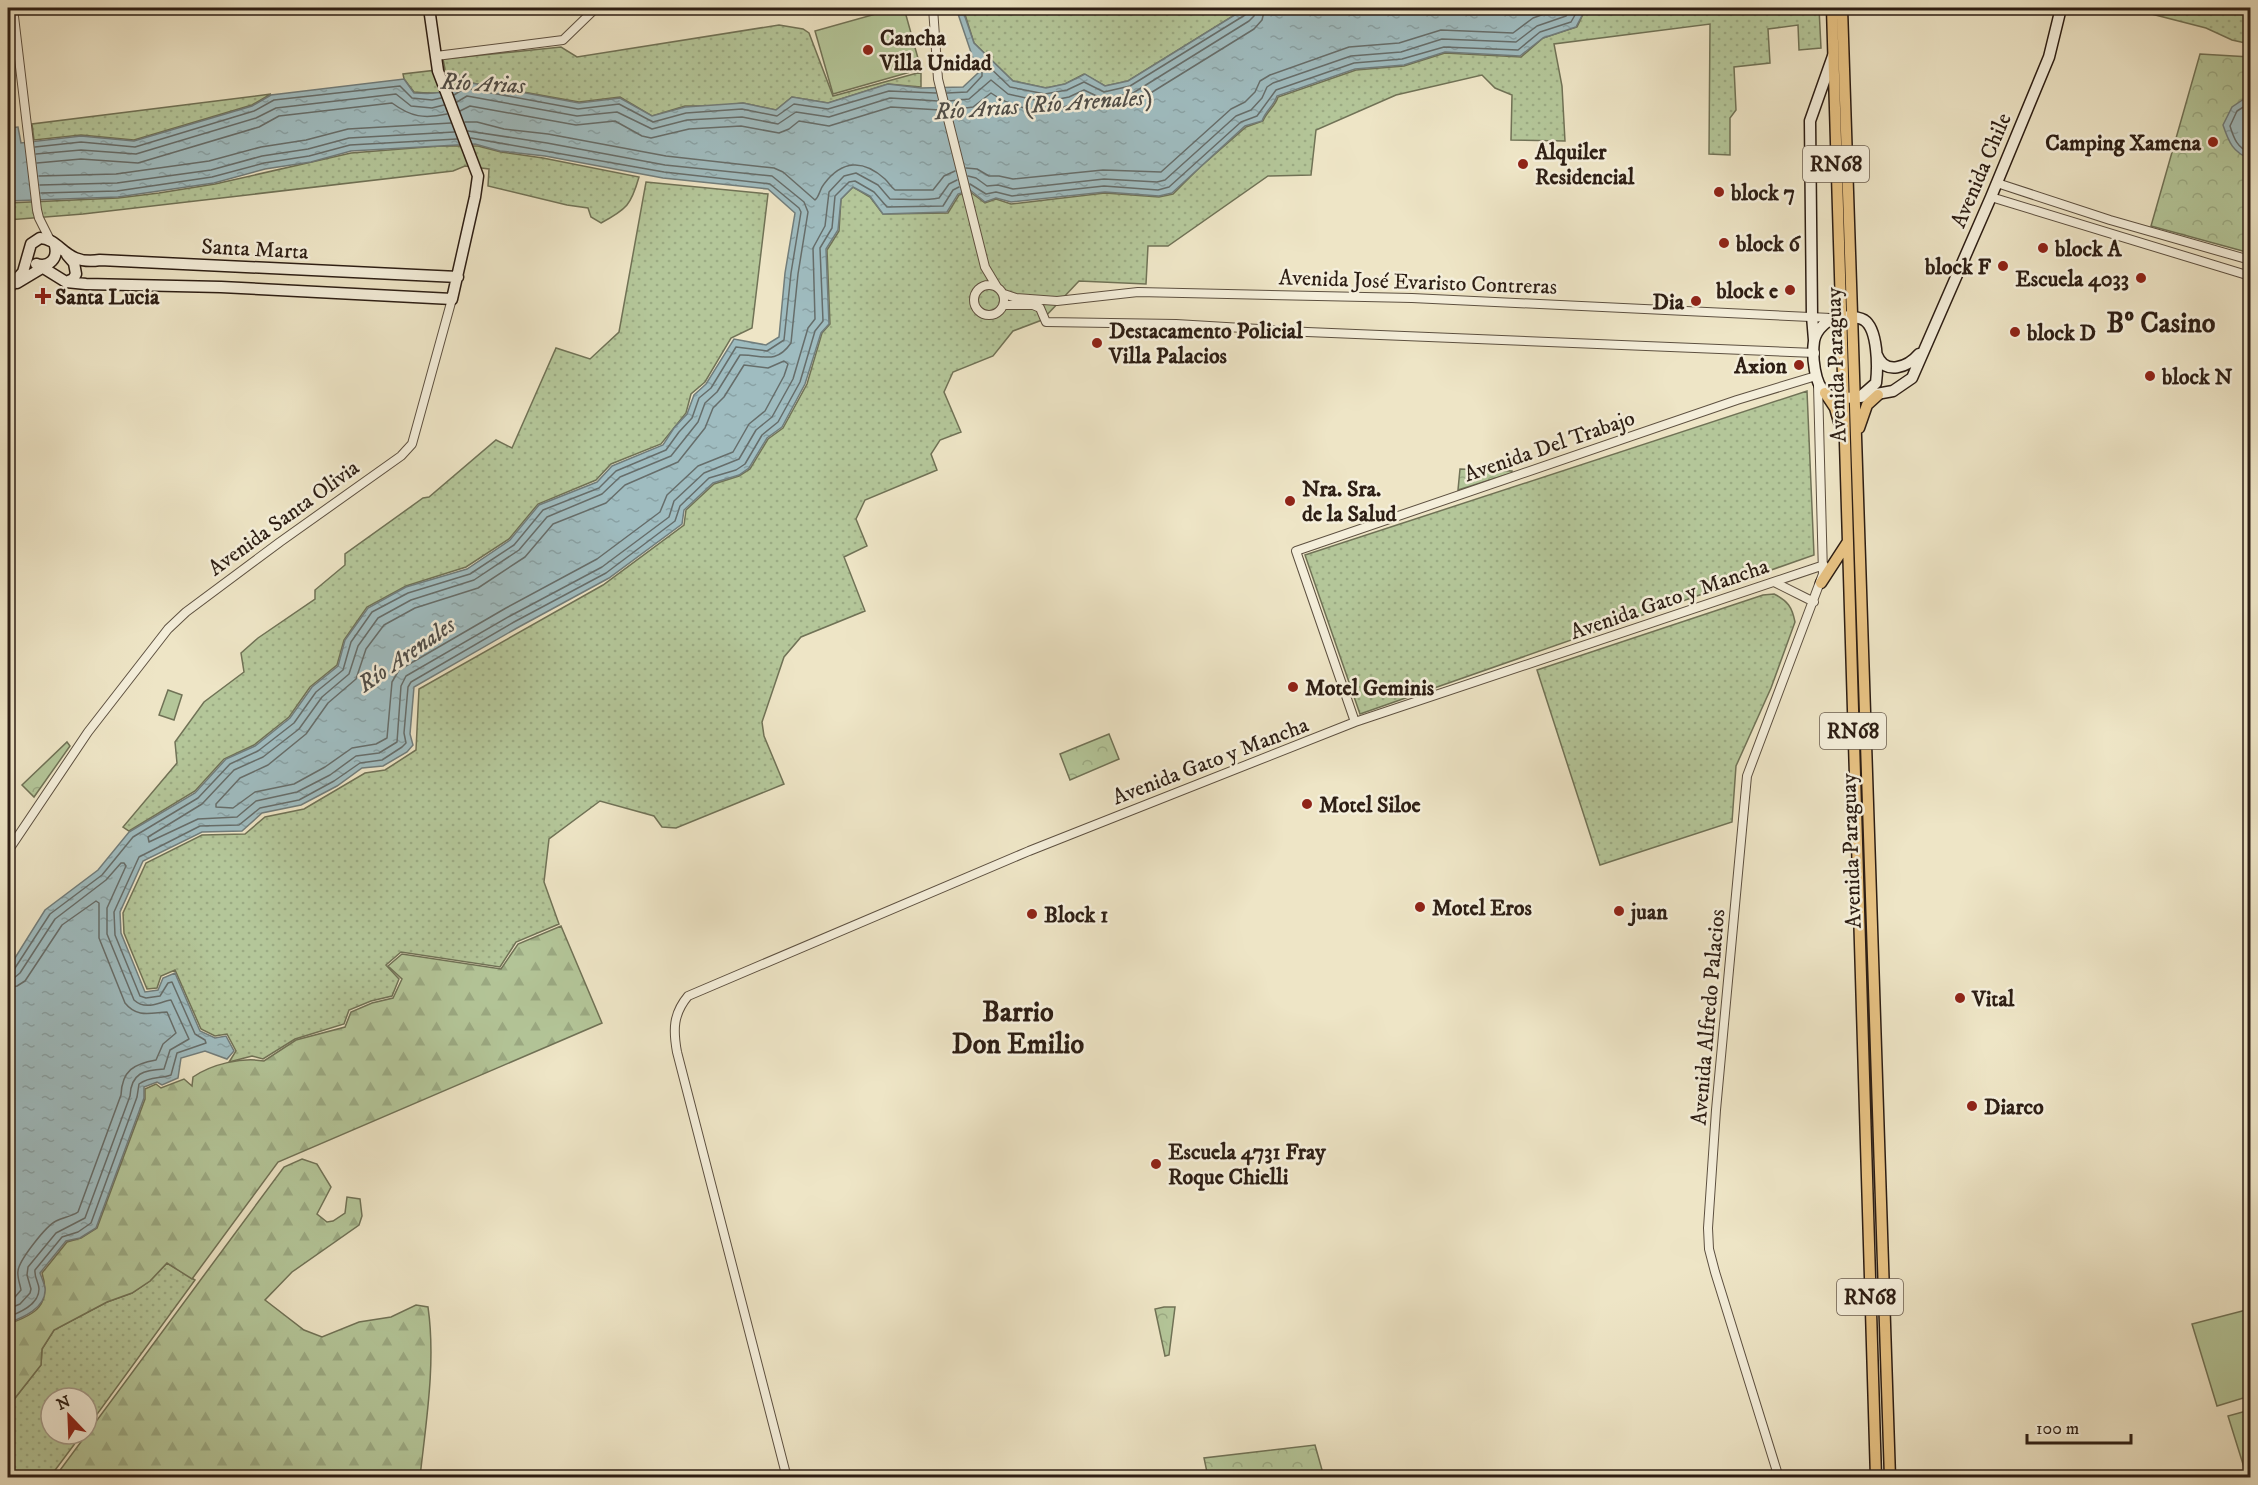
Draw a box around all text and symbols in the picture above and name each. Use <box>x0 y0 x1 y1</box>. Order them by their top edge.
place label: Cancha Villa Unidad <box>879 25 993 77</box>
marker: Cancha Villa Unidad <box>861 43 875 57</box>
water label: Río Arias <box>439 67 527 101</box>
water label: Río Arias (Río Arenales) <box>932 82 1153 128</box>
street label: Avenida Chile <box>1945 109 2018 232</box>
place label: Camping Xamena <box>2045 130 2202 157</box>
marker: Camping Xamena <box>2206 135 2220 149</box>
place label: Alquiler Residencial <box>1534 139 1635 191</box>
road number: RN68 <box>1803 146 1869 182</box>
marker: Alquiler Residencial <box>1516 157 1530 171</box>
place label: block 7 <box>1730 180 1795 207</box>
marker: block 7 <box>1712 185 1726 199</box>
place label: block 6 <box>1735 231 1802 258</box>
street label: Santa Marta <box>201 233 310 266</box>
marker: block 6 <box>1717 236 1731 250</box>
place label: block A <box>2054 236 2123 263</box>
marker: block A <box>2036 241 2050 255</box>
place label: block F <box>1924 254 1992 281</box>
marker: block F <box>1996 259 2010 273</box>
street label: Avenida José Evaristo Contreras <box>1278 264 1558 301</box>
place label: Escuela 4033 <box>2015 266 2129 293</box>
marker: Escuela 4033 <box>2134 271 2148 285</box>
place label: block e <box>1715 278 1778 305</box>
marker: block e <box>1783 283 1797 297</box>
place label: Santa Lucia <box>55 284 160 311</box>
street label: Avenida Paraguay <box>1820 286 1853 443</box>
marker: Santa Lucia <box>36 289 50 303</box>
place label: Dia <box>1653 289 1685 316</box>
marker: Dia <box>1689 294 1703 308</box>
district label: Bº Casino <box>2107 306 2216 341</box>
place label: Destacamento Policial Villa Palacios <box>1108 318 1303 370</box>
place label: block D <box>2026 320 2096 347</box>
marker: block D <box>2008 325 2022 339</box>
marker: Destacamento Policial Villa Palacios <box>1090 336 1104 350</box>
place label: Axion <box>1733 353 1787 380</box>
marker: Axion <box>1792 358 1806 372</box>
place label: block N <box>2161 364 2233 391</box>
marker: block N <box>2143 369 2157 383</box>
street label: Avenida Del Trabajo <box>1461 405 1638 488</box>
street label: Avenida Santa Olivia <box>203 454 365 582</box>
place label: Nra. Sra. de la Salud <box>1302 476 1398 528</box>
marker: Nra. Sra. de la Salud <box>1283 494 1297 508</box>
street label: Avenida Gato y Mancha <box>1567 553 1773 646</box>
water label: Río Arenales <box>351 610 462 700</box>
place label: Motel Geminis <box>1305 675 1435 702</box>
marker: Motel Geminis <box>1286 680 1300 694</box>
street label: Avenida Gato y Mancha <box>1109 711 1313 811</box>
road number: RN68 <box>1820 713 1886 749</box>
street label: Avenida Paraguay <box>1835 772 1868 929</box>
place label: Motel Siloe <box>1319 792 1421 819</box>
marker: Motel Siloe <box>1300 797 1314 811</box>
place label: Motel Eros <box>1432 895 1532 922</box>
place label: juan <box>1627 899 1668 927</box>
marker: Motel Eros <box>1413 900 1427 914</box>
place label: Block 1 <box>1044 902 1108 929</box>
marker: juan <box>1612 904 1626 918</box>
marker: Block 1 <box>1025 907 1039 921</box>
street label: Avenida Alfredo Palacios <box>1686 908 1731 1126</box>
place label: Vital <box>1971 986 2015 1013</box>
marker: Vital <box>1953 991 1967 1005</box>
district label: Barrio Don Emilio <box>952 995 1085 1062</box>
place label: Diarco <box>1984 1094 2044 1121</box>
marker: Diarco <box>1965 1099 1979 1113</box>
place label: Escuela 4731 Fray Roque Chielli <box>1168 1139 1326 1191</box>
marker: Escuela 4731 Fray Roque Chielli <box>1149 1157 1163 1171</box>
road number: RN68 <box>1837 1279 1903 1315</box>
north arrow <box>39 1386 99 1446</box>
text: N <box>54 1391 73 1415</box>
scale bar <box>2027 1407 2130 1445</box>
text: 100 m <box>2036 1418 2079 1440</box>

